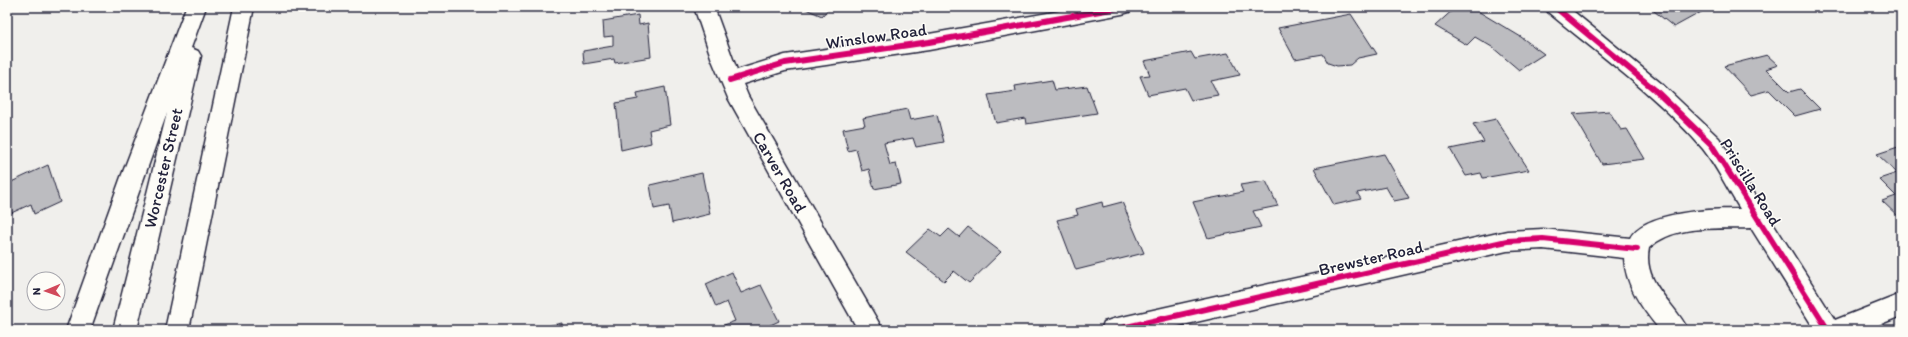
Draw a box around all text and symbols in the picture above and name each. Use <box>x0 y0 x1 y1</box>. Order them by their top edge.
street label: Winslow Road <box>824 19 928 53</box>
street label: Worcester Street <box>139 105 187 230</box>
street label: Carver Road <box>749 128 812 217</box>
street label: Priscilla Road <box>1716 135 1786 230</box>
street label: Brewster Road <box>1317 236 1426 280</box>
north arrow <box>26 271 66 311</box>
text: N <box>30 287 43 295</box>

